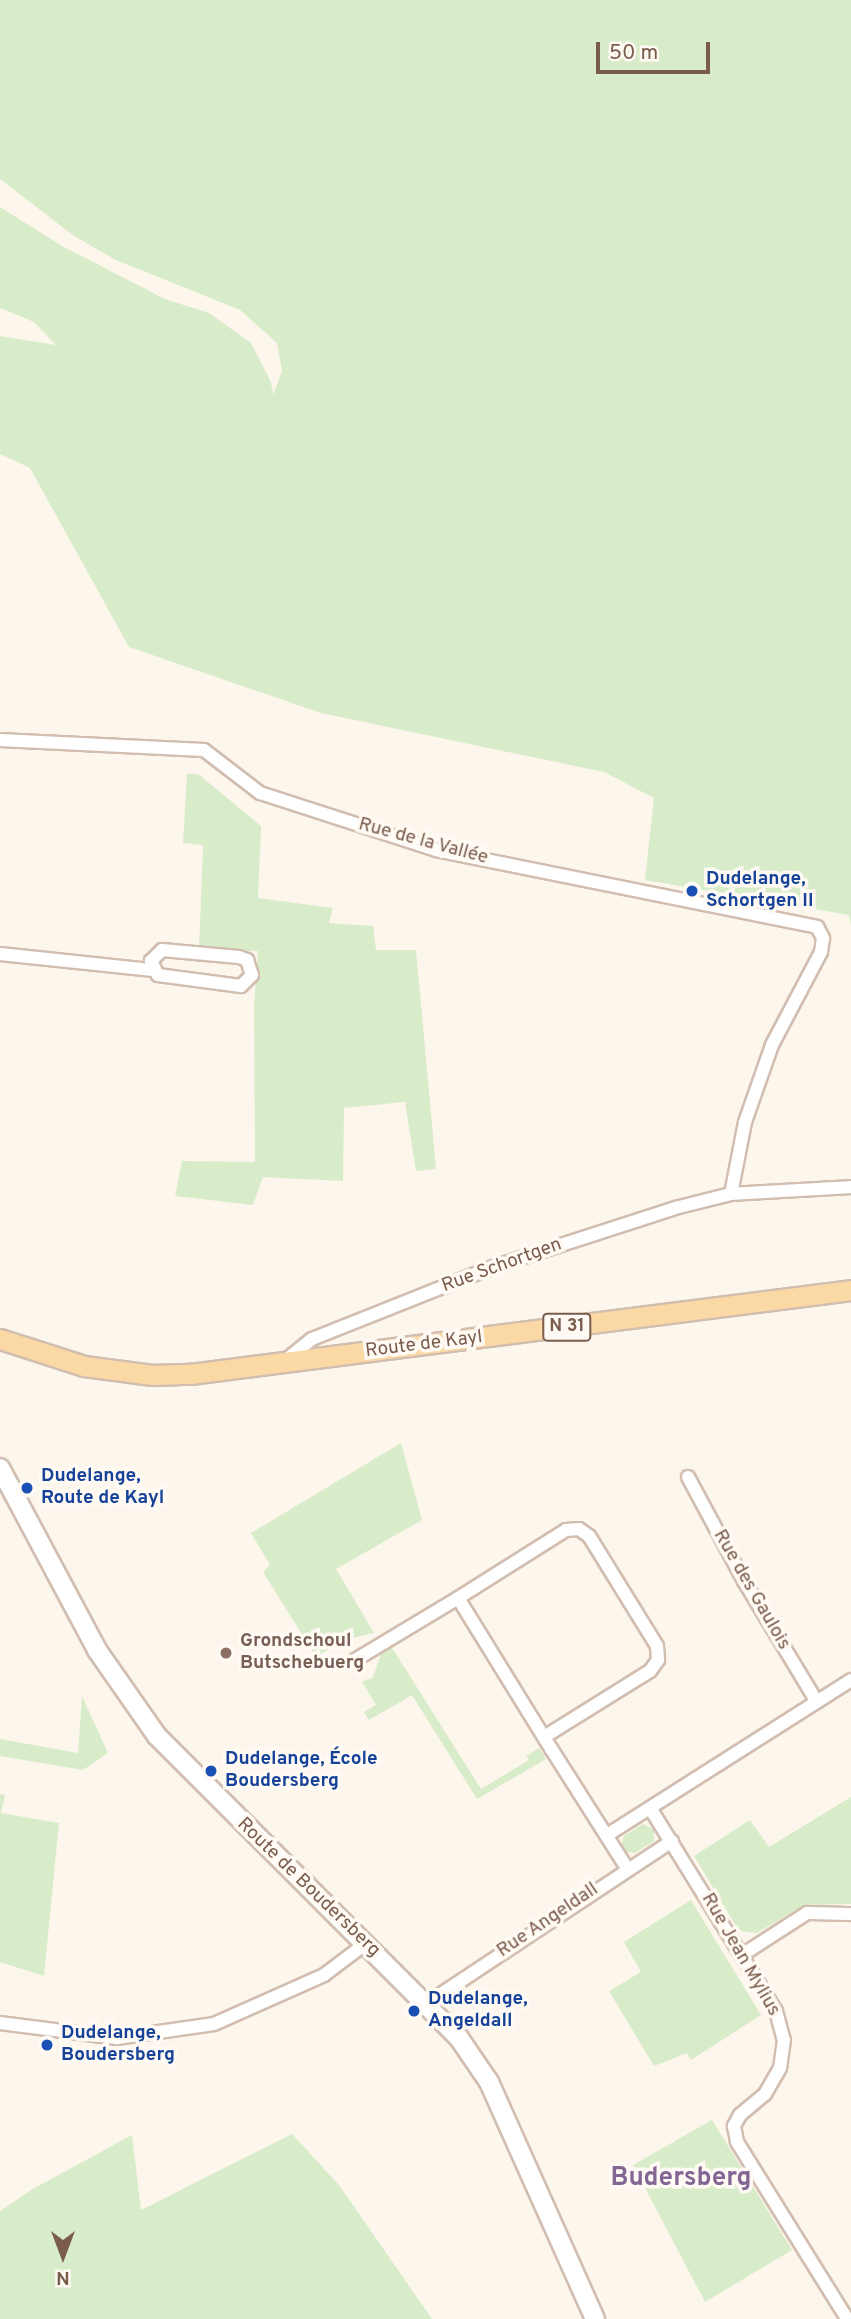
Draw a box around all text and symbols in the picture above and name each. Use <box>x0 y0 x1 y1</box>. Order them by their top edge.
scale bar <box>599 28 713 72</box>
text: 50 m <box>609 40 658 67</box>
street label: Rue de la Vallée <box>355 814 491 870</box>
place label: Dudelange, Schortgen II <box>706 869 814 913</box>
marker: Dudelange, Schortgen II <box>684 883 700 899</box>
street label: Rue Schortgen <box>439 1234 565 1298</box>
road number: N 31 <box>541 1312 593 1342</box>
street label: Route de Kayl <box>364 1327 484 1363</box>
place label: Dudelange, Route de Kayl <box>41 1466 164 1510</box>
marker: Dudelange, Route de Kayl <box>19 1480 35 1496</box>
street label: Rue des Gaulois <box>707 1526 795 1654</box>
place label: Grondschoul Butschebuerg <box>240 1631 364 1675</box>
marker: Grondschoul Butschebuerg <box>218 1645 234 1661</box>
place label: Dudelange, École Boudersberg <box>225 1749 378 1793</box>
marker: Dudelange, École Boudersberg <box>203 1763 219 1779</box>
street label: Route de Boudersberg <box>232 1814 384 1962</box>
street label: Rue Angeldall <box>493 1879 603 1963</box>
street label: Rue Jean Mylius <box>696 1889 784 2021</box>
place label: Dudelange, Angeldall <box>428 1989 528 2033</box>
marker: Dudelange, Angeldall <box>406 2003 422 2019</box>
place label: Dudelange, Boudersberg <box>61 2023 175 2067</box>
marker: Dudelange, Boudersberg <box>39 2037 55 2053</box>
district label: Budersberg <box>611 2163 751 2195</box>
north arrow <box>28 2221 98 2291</box>
text: N <box>56 2265 70 2289</box>

